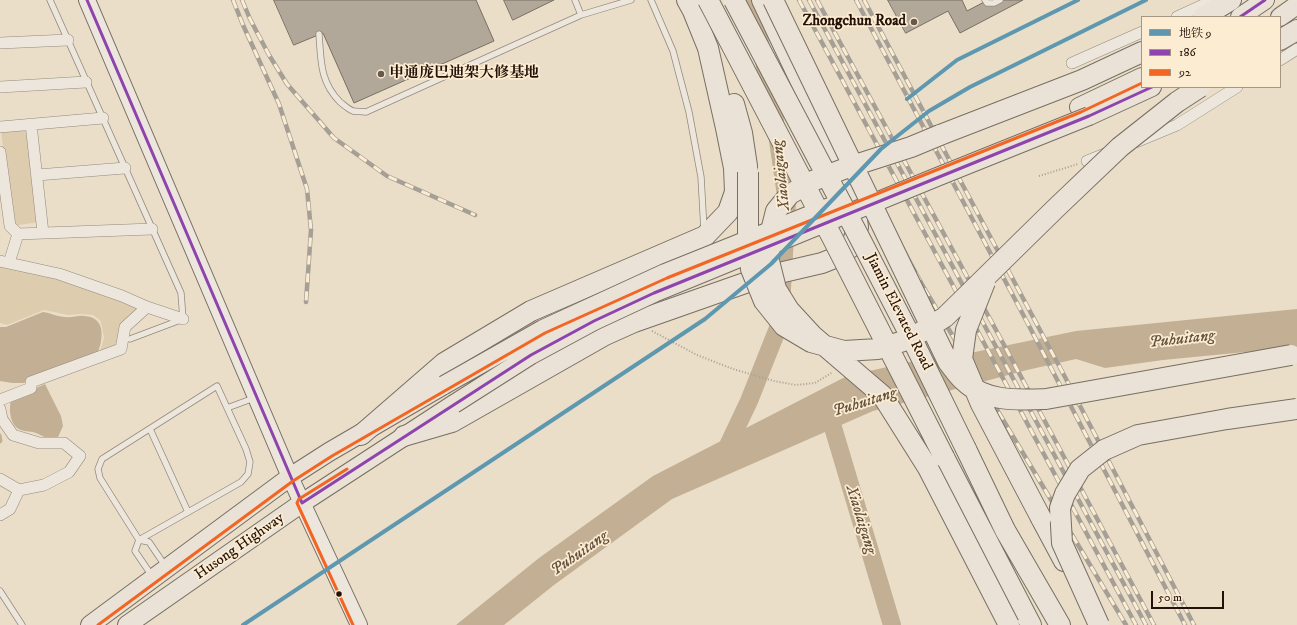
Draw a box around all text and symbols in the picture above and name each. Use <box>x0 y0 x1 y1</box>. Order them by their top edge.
place label: Zhongchun Road <box>803 13 906 31</box>
legend <box>1141 16 1281 88</box>
marker: Zhongchun Road <box>909 17 919 27</box>
text: 地铁 9 <box>1179 26 1212 41</box>
text: 186 <box>1179 45 1196 60</box>
place label: 申通庞巴迪架大修基地 <box>389 65 539 83</box>
text: 92 <box>1179 65 1191 80</box>
marker: 申通庞巴迪架大修基地 <box>376 69 386 79</box>
water label: Xiaolaigang <box>769 139 795 211</box>
street label: Jiamin Elevated Road <box>861 250 935 374</box>
water label: Puhuitang <box>1148 327 1216 353</box>
water label: Puhuitang <box>831 384 899 422</box>
water label: Xiaolaigang <box>840 483 880 557</box>
street label: Husong Highway <box>192 510 288 584</box>
water label: Puhuitang <box>548 527 612 581</box>
scale bar <box>1153 583 1226 609</box>
unlabelled marker <box>334 589 344 599</box>
text: 50 m <box>1158 590 1182 605</box>

